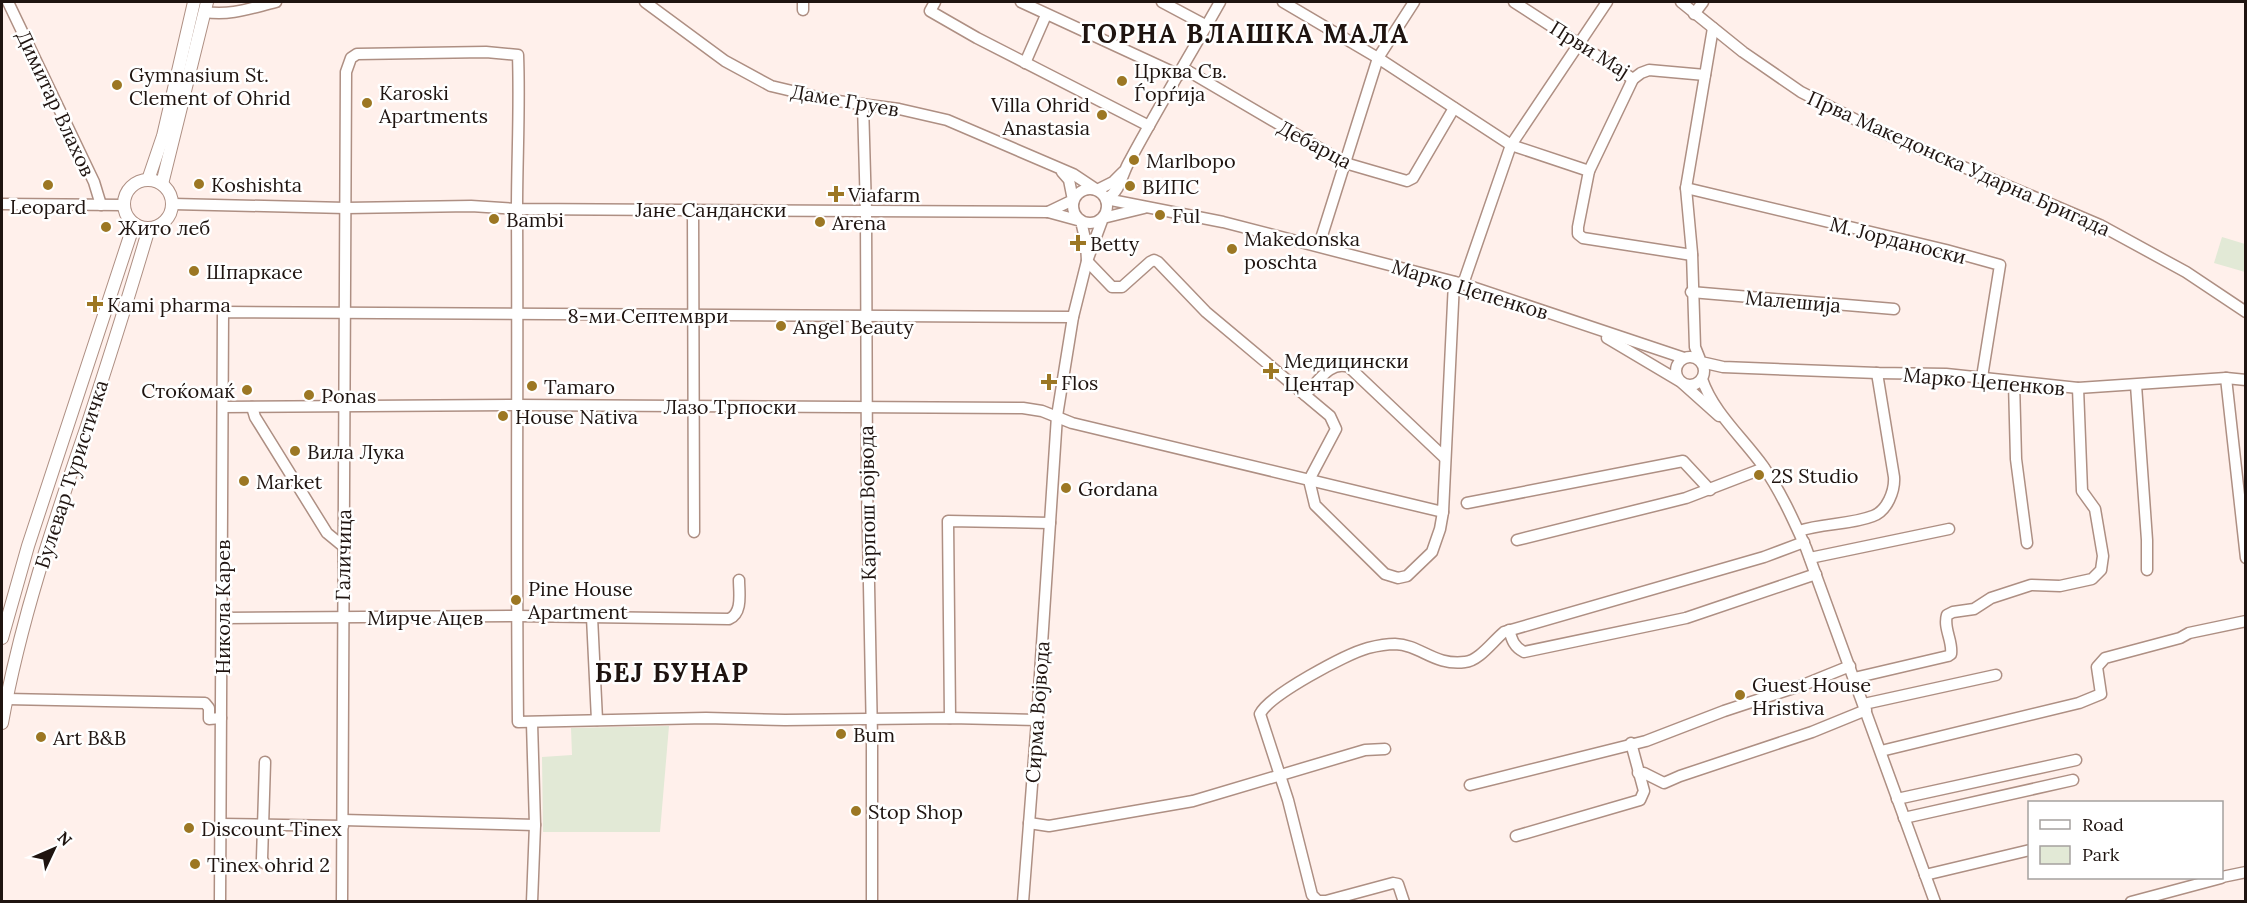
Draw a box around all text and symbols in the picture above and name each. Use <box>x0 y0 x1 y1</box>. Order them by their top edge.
street label: Први Мај <box>1546 15 1634 83</box>
district label: ГОРНА ВЛАШКА МАЛА <box>1081 17 1409 50</box>
street label: Димитар Влахов <box>11 26 101 180</box>
place label: Црква Св. Ѓoрѓијa <box>1134 58 1227 106</box>
place label: Gymnasium St. Clement of Ohrid <box>129 62 291 110</box>
marker: Црква Св. Ѓoрѓијa <box>1115 74 1129 88</box>
marker: Gymnasium St. Clement of Ohrid <box>110 78 124 92</box>
street label: Даме Груев <box>789 78 901 122</box>
place label: Karoski Apartments <box>378 80 488 128</box>
street label: Прва Македонска Ударна Бригада <box>1804 85 2114 241</box>
place label: Villa Ohrid Anastasia <box>990 92 1090 140</box>
marker: Karoski Apartments <box>360 96 374 110</box>
marker: Villa Ohrid Anastasia <box>1095 108 1109 122</box>
street label: Дебарца <box>1274 114 1356 174</box>
place label: Marlbopo <box>1146 148 1236 173</box>
marker: Marlbopo <box>1127 153 1141 167</box>
place label: Koshishta <box>211 172 302 197</box>
place label: ВИПС <box>1142 174 1199 199</box>
marker: Koshishta <box>192 177 206 191</box>
marker: Leopard <box>41 178 55 192</box>
marker: ВИПС <box>1123 179 1137 193</box>
place label: Viafarm <box>847 182 920 207</box>
marker: Viafarm <box>829 187 843 201</box>
place label: Leopard <box>10 194 86 219</box>
street label: Јане Сандански <box>634 197 787 222</box>
place label: Ful <box>1172 203 1200 228</box>
place label: Bambi <box>506 207 564 232</box>
marker: Ful <box>1153 208 1167 222</box>
place label: Arena <box>831 210 886 235</box>
street label: М. Јорданоски <box>1827 211 1969 269</box>
marker: Bambi <box>487 212 501 226</box>
place label: Жито леб <box>118 215 210 240</box>
marker: Arena <box>813 215 827 229</box>
marker: Жито леб <box>99 220 113 234</box>
place label: Makedonska poschta <box>1244 226 1360 274</box>
place label: Betty <box>1090 231 1140 256</box>
marker: Betty <box>1071 236 1085 250</box>
marker: Makedonska poschta <box>1225 242 1239 256</box>
street label: Марко Цепенков <box>1389 253 1551 325</box>
place label: Шпаркасе <box>206 259 303 284</box>
marker: Шпаркасе <box>187 264 201 278</box>
street label: Малешија <box>1744 284 1842 318</box>
place label: Kami pharma <box>107 292 231 317</box>
marker: Kami pharma <box>88 297 102 311</box>
street label: 8-ми Септември <box>567 303 729 328</box>
place label: Angel Beauty <box>792 314 914 339</box>
marker: Angel Beauty <box>774 319 788 333</box>
place label: Медицински Центар <box>1284 348 1409 396</box>
street label: Марко Цепенков <box>1902 361 2066 401</box>
marker: Медицински Центар <box>1262 362 1280 380</box>
place label: Flos <box>1061 370 1098 395</box>
place label: Tamaro <box>544 374 615 399</box>
marker: Flos <box>1042 375 1056 389</box>
street label: Булевар Туристичка <box>29 377 113 571</box>
place label: Стоќомаќ <box>141 378 235 403</box>
marker: Tamaro <box>525 379 539 393</box>
marker: Стоќомаќ <box>240 383 254 397</box>
place label: Ponas <box>321 383 376 408</box>
marker: Ponas <box>302 388 316 402</box>
street label: Лазо Трпоски <box>664 394 796 419</box>
place label: House Nativa <box>515 404 638 429</box>
marker: House Nativa <box>496 409 510 423</box>
street label: Карпош Војвода <box>853 425 881 581</box>
place label: Вила Лука <box>307 439 405 464</box>
marker: Вила Лука <box>288 444 302 458</box>
place label: 2S Studio <box>1771 463 1859 488</box>
marker: 2S Studio <box>1752 468 1766 482</box>
place label: Market <box>256 469 323 494</box>
marker: Market <box>237 474 251 488</box>
place label: Gordana <box>1078 476 1158 501</box>
marker: Gordana <box>1059 481 1073 495</box>
street label: Галичица <box>330 509 356 601</box>
street label: Никола Карев <box>210 540 235 674</box>
place label: Pine House Apartment <box>527 576 633 624</box>
marker: Pine House Apartment <box>509 593 523 607</box>
street label: Мирче Ацев <box>367 605 483 630</box>
street label: Сирма Војвода <box>1020 640 1054 784</box>
district label: БЕЈ БУНАР <box>595 656 749 689</box>
place label: Guest House Hristiva <box>1752 672 1871 720</box>
marker: Guest House Hristiva <box>1733 688 1747 702</box>
place label: Bum <box>853 722 895 747</box>
place label: Art B&B <box>52 725 126 750</box>
marker: Bum <box>834 727 848 741</box>
marker: Art B&B <box>34 730 48 744</box>
place label: Stop Shop <box>868 799 963 824</box>
legend <box>2028 801 2223 879</box>
marker: Stop Shop <box>849 804 863 818</box>
text: Road <box>2082 813 2124 836</box>
place label: Discount Tinex <box>201 816 342 841</box>
north arrow <box>24 819 84 879</box>
marker: Discount Tinex <box>182 821 196 835</box>
text: N <box>53 827 76 850</box>
text: Park <box>2082 843 2120 866</box>
place label: Tinex ohrid 2 <box>207 852 330 877</box>
marker: Tinex ohrid 2 <box>188 857 202 871</box>

